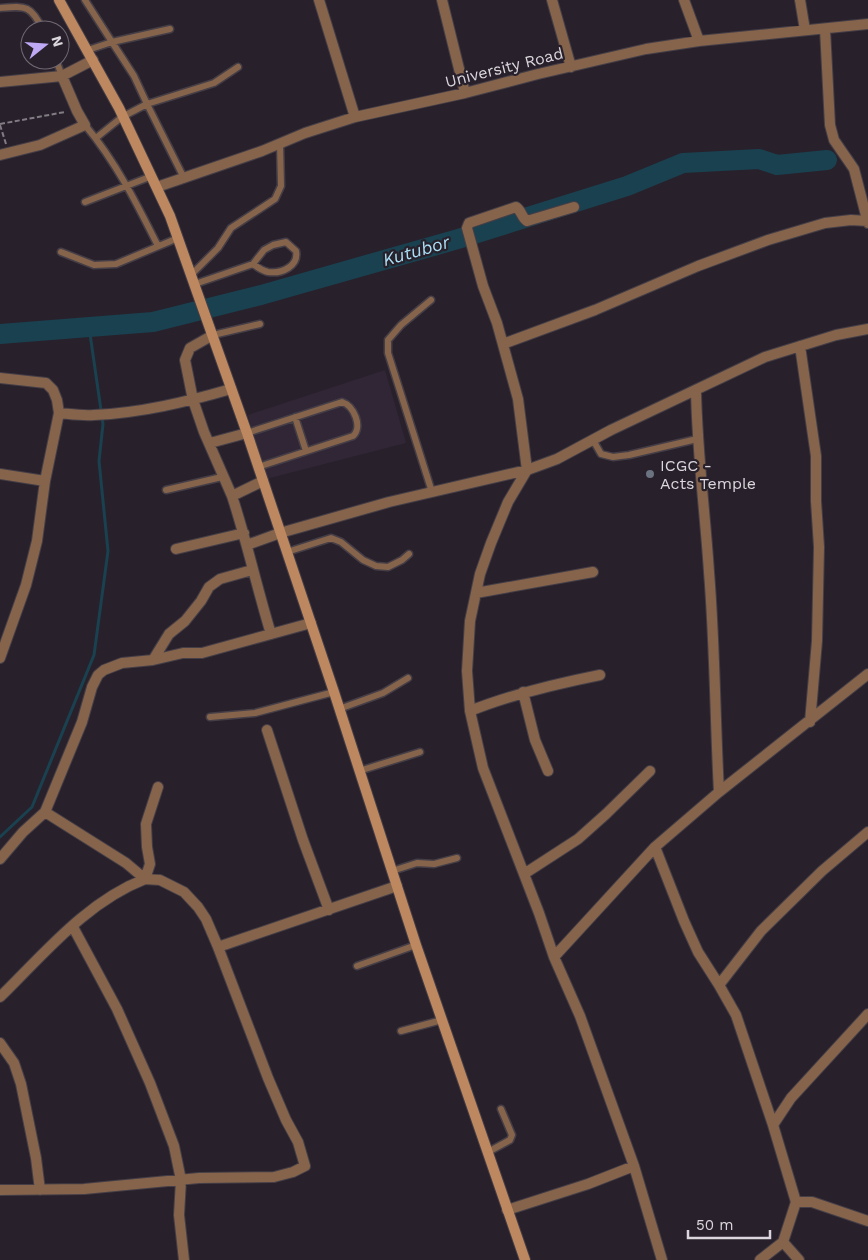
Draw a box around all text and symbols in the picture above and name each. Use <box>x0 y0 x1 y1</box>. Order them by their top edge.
north arrow <box>20 20 70 70</box>
text: N <box>48 34 67 48</box>
street label: University Road <box>443 44 565 91</box>
water label: Kutubor <box>380 231 453 270</box>
place label: ICGC - Acts Temple <box>660 456 756 493</box>
marker: ICGC - Acts Temple <box>644 468 656 480</box>
scale bar <box>688 1208 770 1240</box>
text: 50 m <box>696 1216 733 1234</box>

